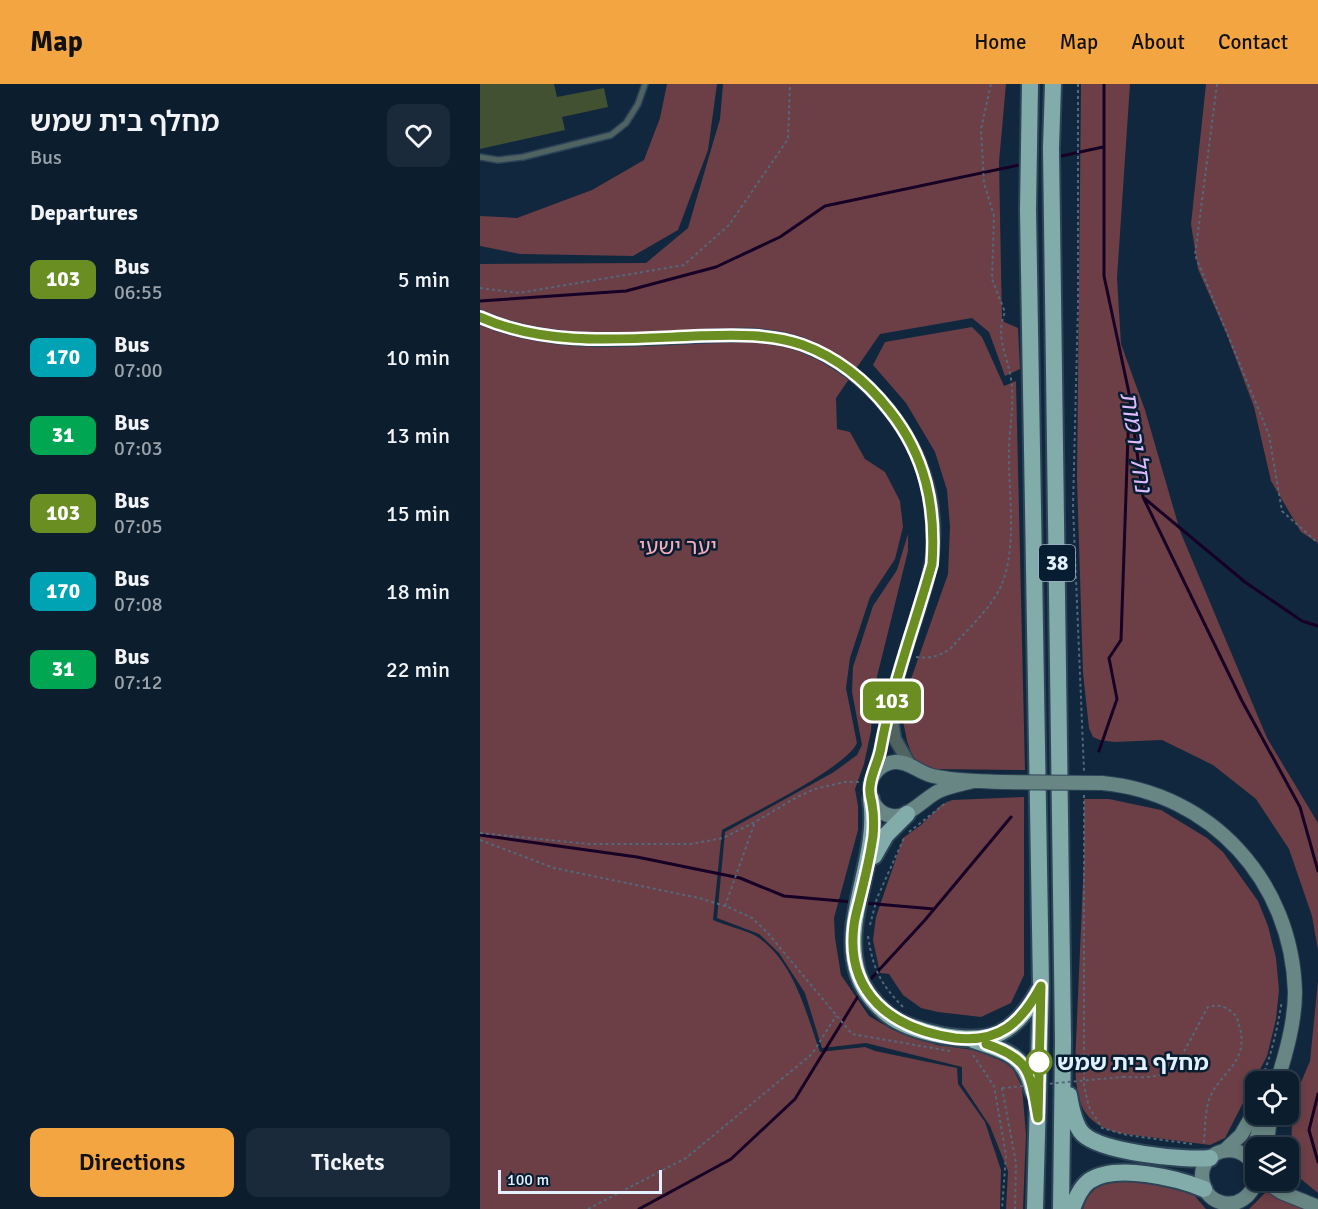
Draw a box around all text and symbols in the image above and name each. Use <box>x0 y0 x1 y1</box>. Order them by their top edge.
text: Map <box>30 25 83 59</box>
text: Home <box>974 29 1027 55</box>
text: Map <box>1060 29 1098 55</box>
text: About <box>1131 29 1185 55</box>
text: Contact <box>1218 29 1288 55</box>
button: heart <box>387 104 450 167</box>
text: מחלף בית שמש <box>30 105 220 139</box>
text: Bus <box>30 145 62 170</box>
text: Departures <box>30 199 138 226</box>
text: Bus <box>114 253 149 280</box>
text: 103 <box>46 266 80 292</box>
text: 5 min <box>398 266 450 293</box>
text: 06:55 <box>114 280 163 305</box>
text: Bus <box>114 331 149 358</box>
text: 170 <box>46 344 80 370</box>
text: 10 min <box>386 344 450 371</box>
text: 07:00 <box>114 358 163 383</box>
water label: נחל ירמות <box>1113 390 1159 496</box>
text: Bus <box>114 409 149 436</box>
text: 31 <box>52 422 74 448</box>
text: 13 min <box>386 422 450 449</box>
text: 07:03 <box>114 436 163 461</box>
text: Bus <box>114 487 149 514</box>
text: 103 <box>46 500 80 526</box>
text: 15 min <box>386 500 450 527</box>
text: 07:05 <box>114 514 163 539</box>
park label: יער ישעי <box>639 533 717 560</box>
road number: 38 <box>1039 545 1075 581</box>
text: Bus <box>114 565 149 592</box>
text: 170 <box>46 578 80 604</box>
text: 18 min <box>386 578 450 605</box>
text: 07:08 <box>114 592 163 617</box>
text: Bus <box>114 643 149 670</box>
text: 31 <box>52 656 74 682</box>
text: 22 min <box>386 656 450 683</box>
text: 07:12 <box>114 670 163 695</box>
line badge: 103 <box>858 682 926 720</box>
text: 103 <box>875 688 909 714</box>
marker: מחלף בית שמש <box>1026 1049 1052 1075</box>
place label: מחלף בית שמש <box>1057 1049 1209 1076</box>
map controls <box>1245 1071 1299 1191</box>
button: locate <box>1245 1071 1299 1125</box>
button: Directions <box>30 1128 234 1197</box>
button: Tickets <box>246 1128 450 1197</box>
button: layers <box>1245 1137 1299 1191</box>
scale bar <box>498 1167 662 1194</box>
text: 100 m <box>507 1170 549 1190</box>

